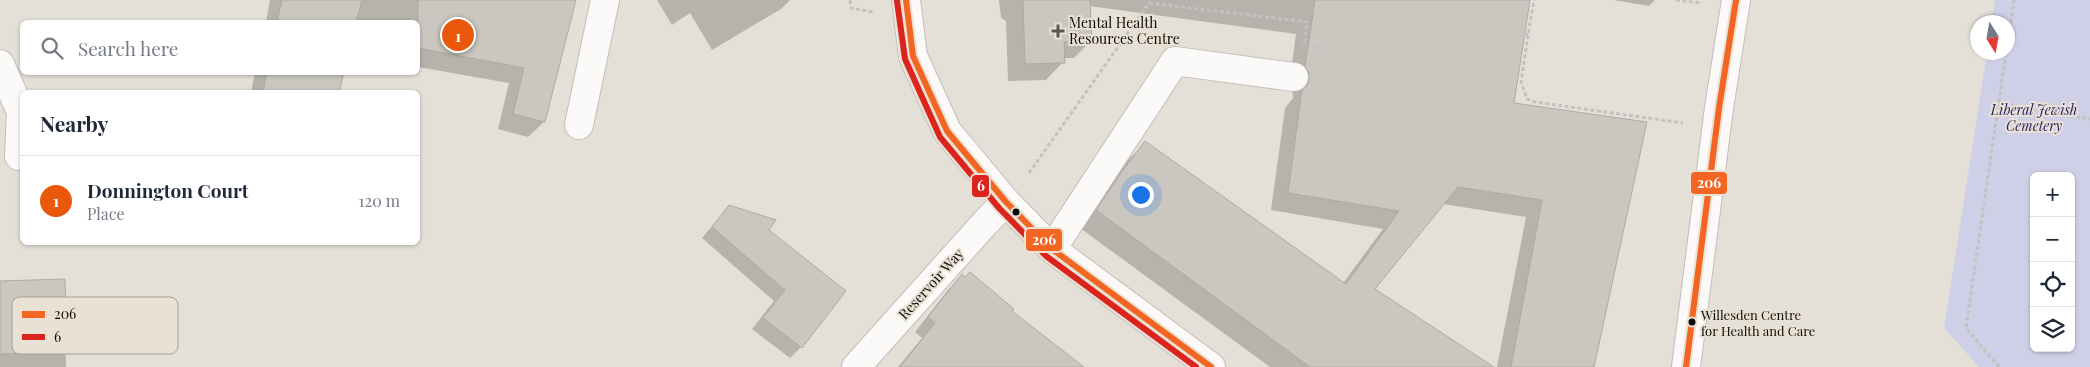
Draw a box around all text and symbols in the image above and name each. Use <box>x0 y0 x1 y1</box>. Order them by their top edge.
place label: Mental Health Resources Centre <box>1069 13 1180 48</box>
north arrow <box>1970 15 2015 60</box>
pin: 1 <box>442 16 474 54</box>
search box <box>20 20 420 75</box>
marker: Mental Health Resources Centre <box>1051 24 1065 38</box>
icon: search <box>38 34 66 62</box>
text: Search here <box>78 35 178 61</box>
park label: Liberal Jewish Cemetery <box>1990 100 2077 135</box>
text: Nearby <box>40 109 109 137</box>
line badge: 206 <box>1690 171 1728 195</box>
map controls <box>2030 172 2075 352</box>
button: + <box>2030 172 2075 217</box>
text: 206 <box>1697 173 1721 192</box>
line badge: 6 <box>971 174 990 198</box>
text: 6 <box>977 176 985 195</box>
text: Donnington Court <box>87 177 249 203</box>
your location <box>1128 182 1154 208</box>
text: 1 <box>53 190 59 211</box>
text: 120 m <box>359 190 400 211</box>
text: Place <box>87 203 125 224</box>
unlabelled marker <box>1011 207 1021 217</box>
button: − <box>2030 217 2075 262</box>
line badge: 206 <box>1025 228 1063 252</box>
text: 206 <box>1032 230 1056 249</box>
street label: Reservoir Way <box>894 244 968 323</box>
button: locate <box>2030 262 2075 307</box>
legend <box>12 297 178 354</box>
text: 206 <box>54 304 76 323</box>
place label: Willesden Centre for Health and Care <box>1700 306 1816 339</box>
button: layers <box>2030 307 2075 352</box>
marker: Willesden Centre for Health and Care <box>1687 317 1697 327</box>
text: 6 <box>54 327 61 346</box>

